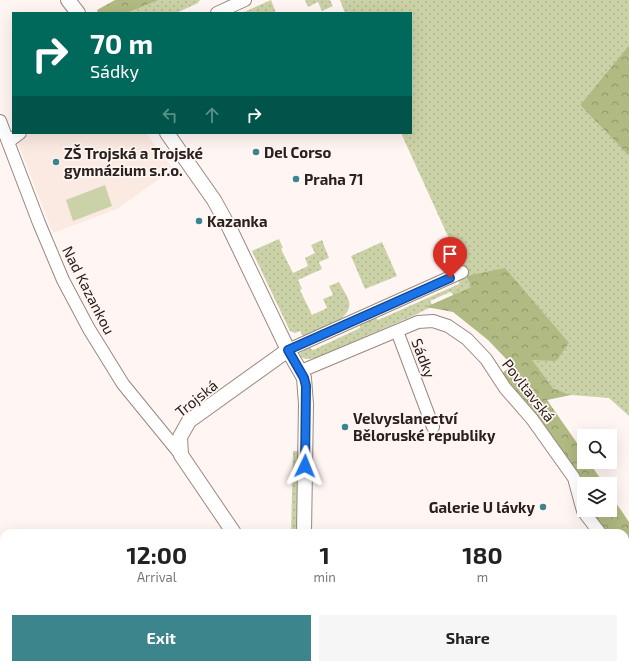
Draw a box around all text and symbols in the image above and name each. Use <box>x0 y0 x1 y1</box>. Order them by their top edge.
text: 70 m <box>90 26 153 60</box>
icon: right <box>24 28 76 80</box>
text: Sádky <box>90 60 139 82</box>
icon: left <box>159 104 181 126</box>
icon: ahead <box>201 104 223 126</box>
icon: right <box>243 104 265 126</box>
place label: Del Corso <box>264 143 332 161</box>
place label: ZŠ Trojská a Trojské gymnázium s.r.o. <box>64 144 203 180</box>
marker: Del Corso <box>251 147 261 157</box>
marker: ZŠ Trojská a Trojské gymnázium s.r.o. <box>51 157 61 167</box>
place label: Praha 71 <box>304 170 363 188</box>
marker: Praha 71 <box>291 174 301 184</box>
place label: Kazanka <box>207 212 267 230</box>
marker: Kazanka <box>194 216 204 226</box>
pin <box>433 237 467 278</box>
street label: Nad Kazankou <box>59 243 119 337</box>
icon: arrive <box>439 243 461 265</box>
street label: Sádky <box>408 336 440 380</box>
street label: Povltavská <box>499 355 559 425</box>
street label: Trojská <box>171 376 221 421</box>
place label: Velvyslanectví Běloruské republiky <box>353 409 496 445</box>
marker: Velvyslanectví Běloruské republiky <box>340 422 350 432</box>
map controls <box>577 429 617 517</box>
button: search <box>577 429 617 469</box>
position arrow <box>284 445 326 487</box>
button: layers <box>577 477 617 517</box>
place label: Galerie U lávky <box>429 498 536 517</box>
marker: Galerie U lávky <box>538 502 548 512</box>
text: 12:00 <box>126 540 187 569</box>
text: 1 <box>319 540 330 569</box>
text: 180 <box>462 540 503 569</box>
text: Arrival <box>137 569 177 585</box>
text: min <box>314 569 336 585</box>
text: m <box>477 569 488 585</box>
button: Exit <box>12 615 311 661</box>
button: Share <box>319 615 617 661</box>

